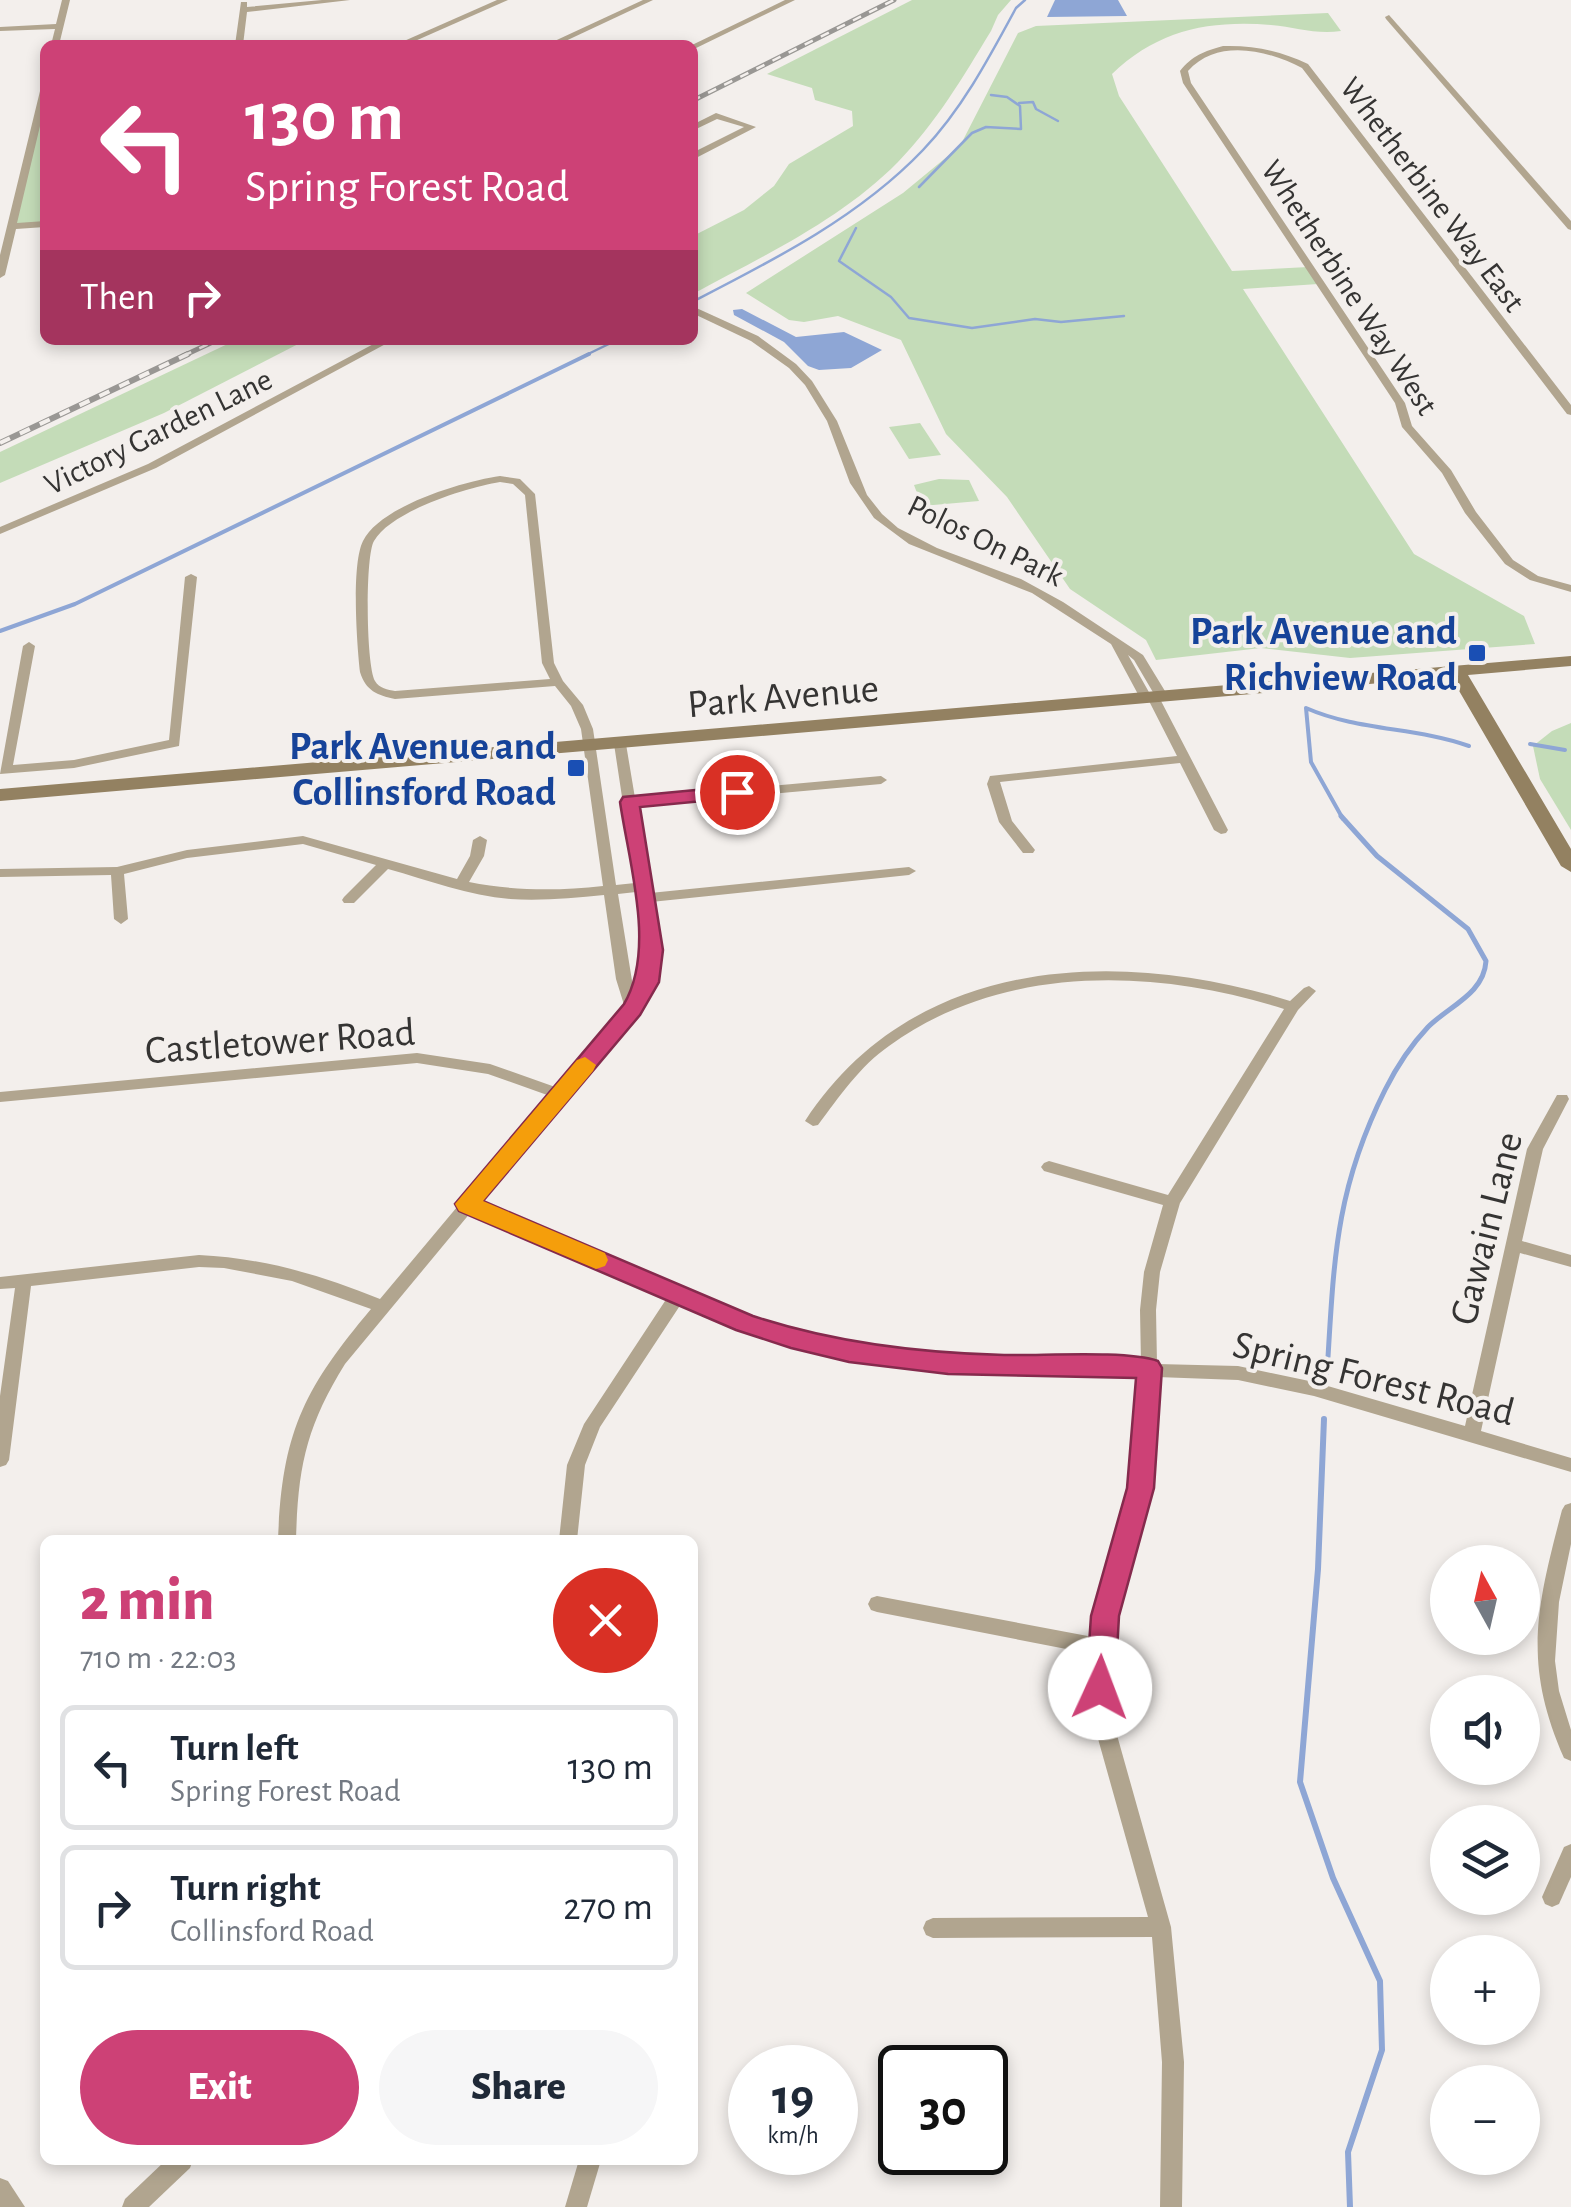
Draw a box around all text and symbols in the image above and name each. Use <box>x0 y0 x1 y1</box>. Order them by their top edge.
street label: Whetherbine Way East <box>1334 72 1530 318</box>
icon: left <box>80 80 210 210</box>
text: 130 m <box>245 83 404 153</box>
street label: Whetherbine Way West <box>1255 155 1443 421</box>
text: Spring Forest Road <box>245 165 569 210</box>
icon: right <box>175 270 230 325</box>
text: Then <box>80 279 155 317</box>
street label: Victory Garden Lane <box>40 363 277 501</box>
street label: Polos On Park <box>903 489 1069 593</box>
place label: Park Avenue and Richview Road <box>1190 612 1457 698</box>
marker: Park Avenue and Richview Road <box>1466 642 1488 664</box>
street label: Park Avenue <box>686 669 881 725</box>
place label: Park Avenue and Collinsford Road <box>289 727 556 813</box>
pin <box>695 750 780 835</box>
marker: Park Avenue and Collinsford Road <box>565 757 587 779</box>
icon: arrive <box>710 765 765 820</box>
street label: Castletower Road <box>144 1013 416 1071</box>
street label: Gawain Lane <box>1444 1128 1530 1329</box>
street label: Spring Forest Road <box>1229 1325 1518 1433</box>
north arrow <box>1430 1545 1540 1655</box>
map controls <box>1430 1545 1540 2175</box>
button: close <box>553 1568 658 1673</box>
text: 2 min <box>80 1571 214 1631</box>
position arrow <box>1048 1636 1152 1740</box>
text: 710 m · 22:03 <box>80 1642 237 1674</box>
button: sound <box>1430 1675 1540 1785</box>
text: Turn left <box>170 1730 298 1768</box>
icon: left <box>85 1740 140 1795</box>
text: 130 m <box>568 1749 653 1787</box>
text: Spring Forest Road <box>170 1775 401 1807</box>
button: layers <box>1430 1805 1540 1915</box>
text: Turn right <box>170 1870 320 1908</box>
icon: right <box>85 1880 140 1935</box>
text: 270 m <box>563 1889 653 1927</box>
text: Collinsford Road <box>170 1915 374 1947</box>
button: + <box>1430 1935 1540 2045</box>
button: Exit <box>80 2030 359 2145</box>
button: Share <box>379 2030 658 2145</box>
speed limit sign: 30 <box>878 2045 1008 2175</box>
button: − <box>1430 2065 1540 2175</box>
text: 19 <box>772 2073 814 2123</box>
text: km/h <box>767 2123 819 2148</box>

